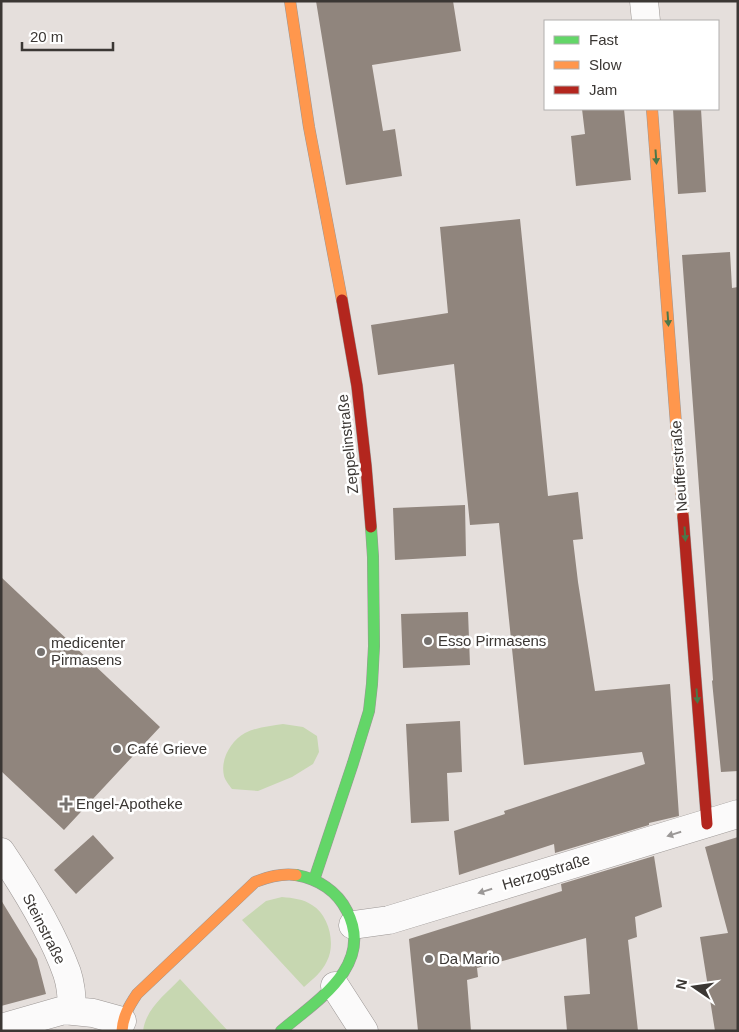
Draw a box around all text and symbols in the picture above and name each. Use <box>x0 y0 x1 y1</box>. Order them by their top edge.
scale bar <box>22 20 114 52</box>
legend <box>544 20 719 110</box>
text: 20 m <box>30 28 63 45</box>
text: Fast <box>589 31 619 48</box>
text: Slow <box>589 56 622 73</box>
text: Jam <box>589 81 617 98</box>
one-way arrow <box>652 150 660 166</box>
one-way arrow <box>664 312 672 328</box>
street label: Zeppelinstraße <box>334 393 361 495</box>
street label: Neufferstraße <box>667 420 690 512</box>
one-way arrow <box>681 526 689 542</box>
place label: Esso Pirmasens <box>438 632 546 649</box>
place label: medicenter Pirmasens <box>51 634 125 668</box>
marker: Esso Pirmasens <box>422 635 434 647</box>
marker: medicenter Pirmasens <box>35 646 47 658</box>
one-way arrow <box>693 688 701 704</box>
place label: Café Grieve <box>127 740 207 757</box>
marker: Café Grieve <box>111 743 123 755</box>
place label: Engel-Apotheke <box>76 795 183 812</box>
marker: Engel-Apotheke <box>60 798 72 810</box>
one-way arrow <box>667 830 682 838</box>
street label: Herzogstraße <box>500 850 592 893</box>
one-way arrow <box>478 887 493 895</box>
street label: Steinstraße <box>19 891 69 967</box>
place label: Da Mario <box>439 950 500 967</box>
marker: Da Mario <box>423 953 435 965</box>
north arrow <box>669 962 719 1012</box>
text: N <box>672 977 690 991</box>

